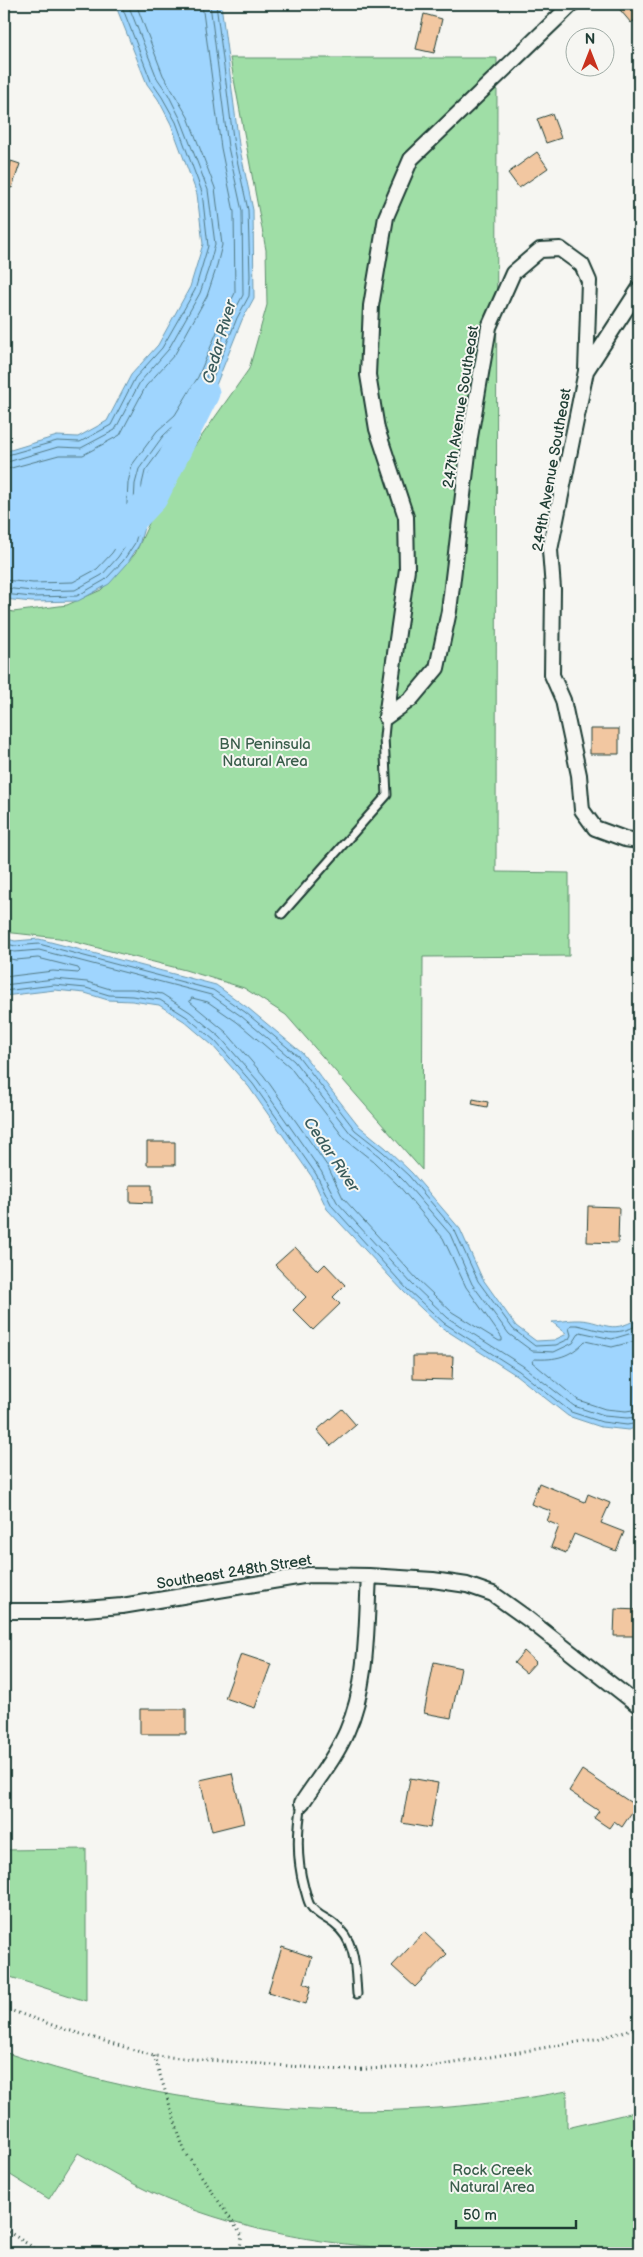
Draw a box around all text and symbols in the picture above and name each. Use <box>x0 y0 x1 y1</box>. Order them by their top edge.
north arrow <box>566 28 616 78</box>
text: N <box>585 31 595 48</box>
water label: Cedar River <box>199 297 241 386</box>
street label: 247th Avenue Southeast <box>439 324 483 490</box>
street label: 249th Avenue Southeast <box>528 386 576 553</box>
park label: BN Peninsula Natural Area <box>219 735 311 771</box>
water label: Cedar River <box>299 1114 364 1197</box>
street label: Southeast 248th Street <box>155 1550 313 1594</box>
park label: Rock Creek Natural Area <box>449 2161 535 2197</box>
scale bar <box>456 2197 576 2229</box>
text: 50 m <box>463 2206 497 2225</box>

